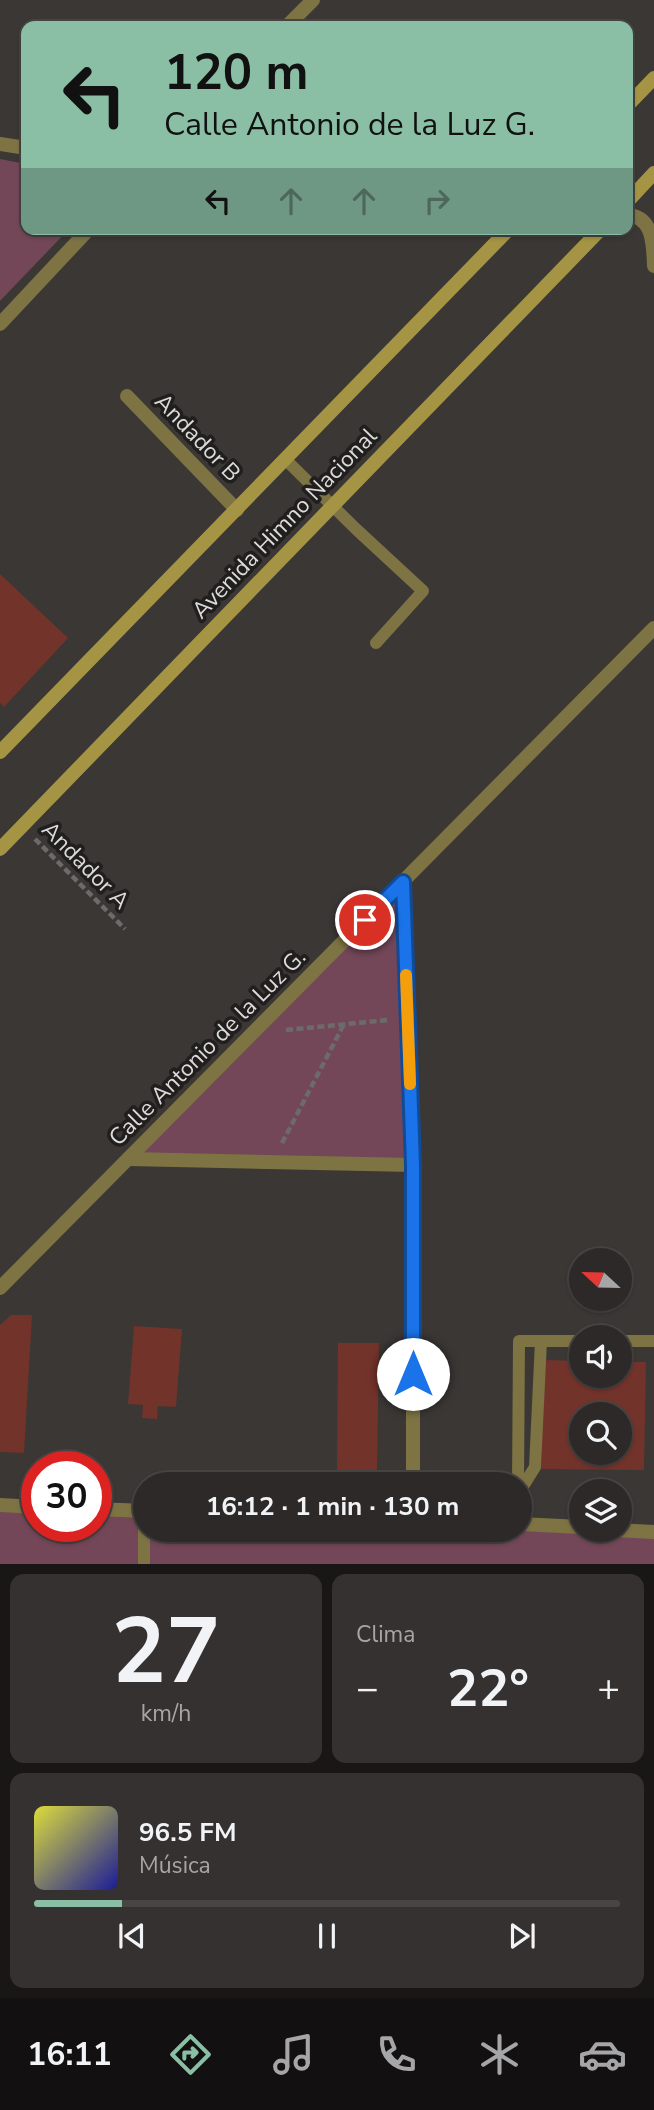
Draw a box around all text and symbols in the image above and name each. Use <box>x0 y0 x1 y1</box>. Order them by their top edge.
text: 120 m <box>164 39 308 106</box>
icon: left <box>49 49 140 140</box>
text: Calle Antonio de la Luz G. <box>164 103 535 146</box>
icon: left <box>199 182 237 220</box>
icon: ahead <box>272 182 310 220</box>
icon: ahead <box>345 182 383 220</box>
icon: right <box>418 182 456 220</box>
street label: Andador B <box>148 387 247 488</box>
street label: Avenida Himno Nacional <box>185 421 384 626</box>
street label: Andador A <box>35 815 137 916</box>
pin <box>335 890 395 950</box>
icon: arrive <box>346 901 384 939</box>
street label: Calle Antonio de la Luz G. <box>102 942 313 1153</box>
north arrow <box>569 1248 632 1311</box>
map controls <box>569 1248 632 1542</box>
button: sound <box>569 1325 632 1388</box>
position arrow <box>376 1337 450 1411</box>
button: search <box>569 1402 632 1465</box>
speed limit sign: 30 <box>21 1451 112 1542</box>
button: layers <box>569 1479 632 1542</box>
text: 16:12 · 1 min · 130 m <box>206 1489 459 1524</box>
text: 27 <box>111 1590 221 1714</box>
text: Clima <box>356 1619 416 1650</box>
text: 22° <box>447 1653 529 1724</box>
text: − <box>356 1663 379 1714</box>
text: + <box>597 1663 620 1714</box>
text: km/h <box>141 1698 191 1729</box>
text: 96.5 FM <box>139 1815 236 1850</box>
text: Música <box>139 1850 211 1881</box>
icon: previous <box>113 1917 151 1955</box>
icon: pause <box>308 1917 346 1955</box>
icon: next <box>503 1917 541 1955</box>
icon: directions <box>166 2030 215 2079</box>
icon: music <box>269 2030 318 2079</box>
icon: phone <box>372 2030 421 2079</box>
icon: climate <box>475 2030 524 2079</box>
icon: car <box>578 2030 627 2079</box>
text: 16:11 <box>27 2033 112 2076</box>

